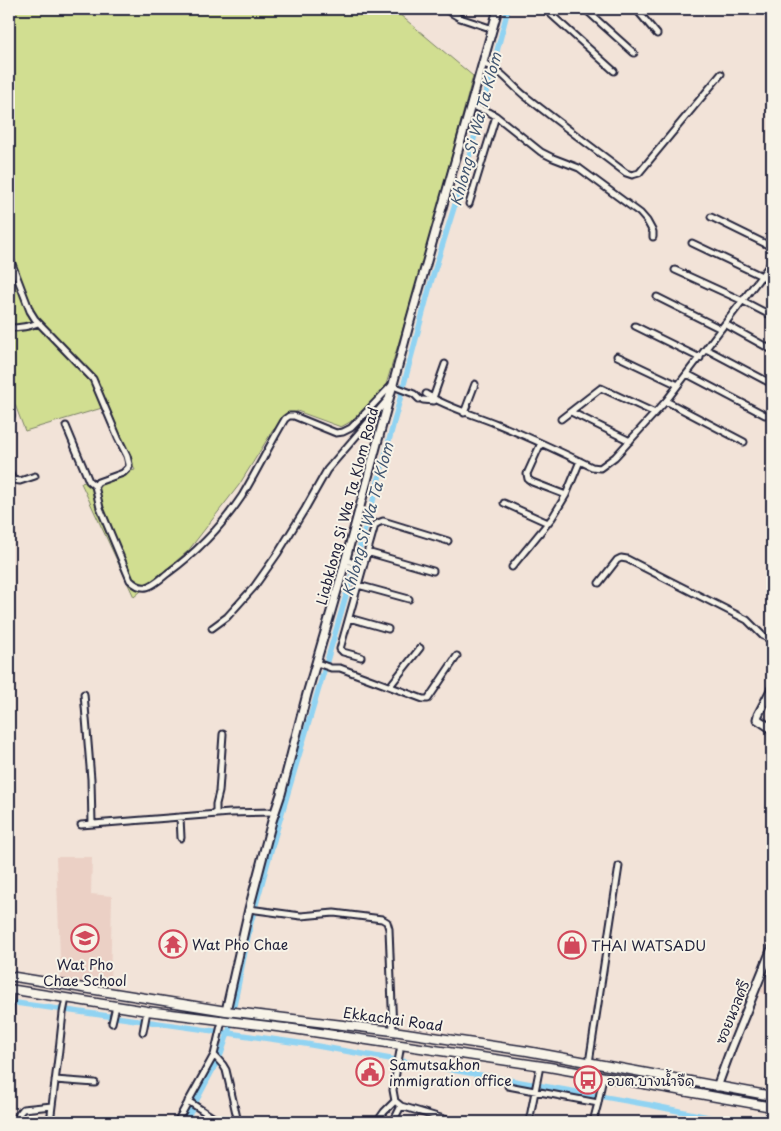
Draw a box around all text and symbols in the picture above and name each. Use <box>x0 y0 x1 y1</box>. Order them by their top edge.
water label: Khlong Si Wa Ta Klom <box>443 49 507 208</box>
street label: Liabklong Si Wa Ta Klom Road <box>310 405 384 607</box>
water label: Khlong Si Wa Ta Klom <box>335 439 399 598</box>
school or university icon: Wat Pho Chae School <box>70 923 100 953</box>
temple icon: Wat Pho Chae <box>158 929 188 959</box>
shop icon: THAI WATSADU <box>557 930 587 960</box>
place label: Wat Pho Chae <box>192 934 288 955</box>
place label: THAI WATSADU <box>591 935 706 956</box>
place label: Wat Pho Chae School <box>43 954 127 991</box>
street label: ซอยนวลศรี <box>710 976 755 1047</box>
street label: Ekkachai Road <box>342 1002 444 1036</box>
place label: Samutsakhon immigration office <box>389 1054 512 1091</box>
public building icon: Samutsakhon immigration office <box>355 1057 385 1087</box>
bus stop icon: อบต.บางน้ำจืด <box>573 1065 603 1095</box>
place label: อบต.บางน้ำจืด <box>607 1069 694 1091</box>

